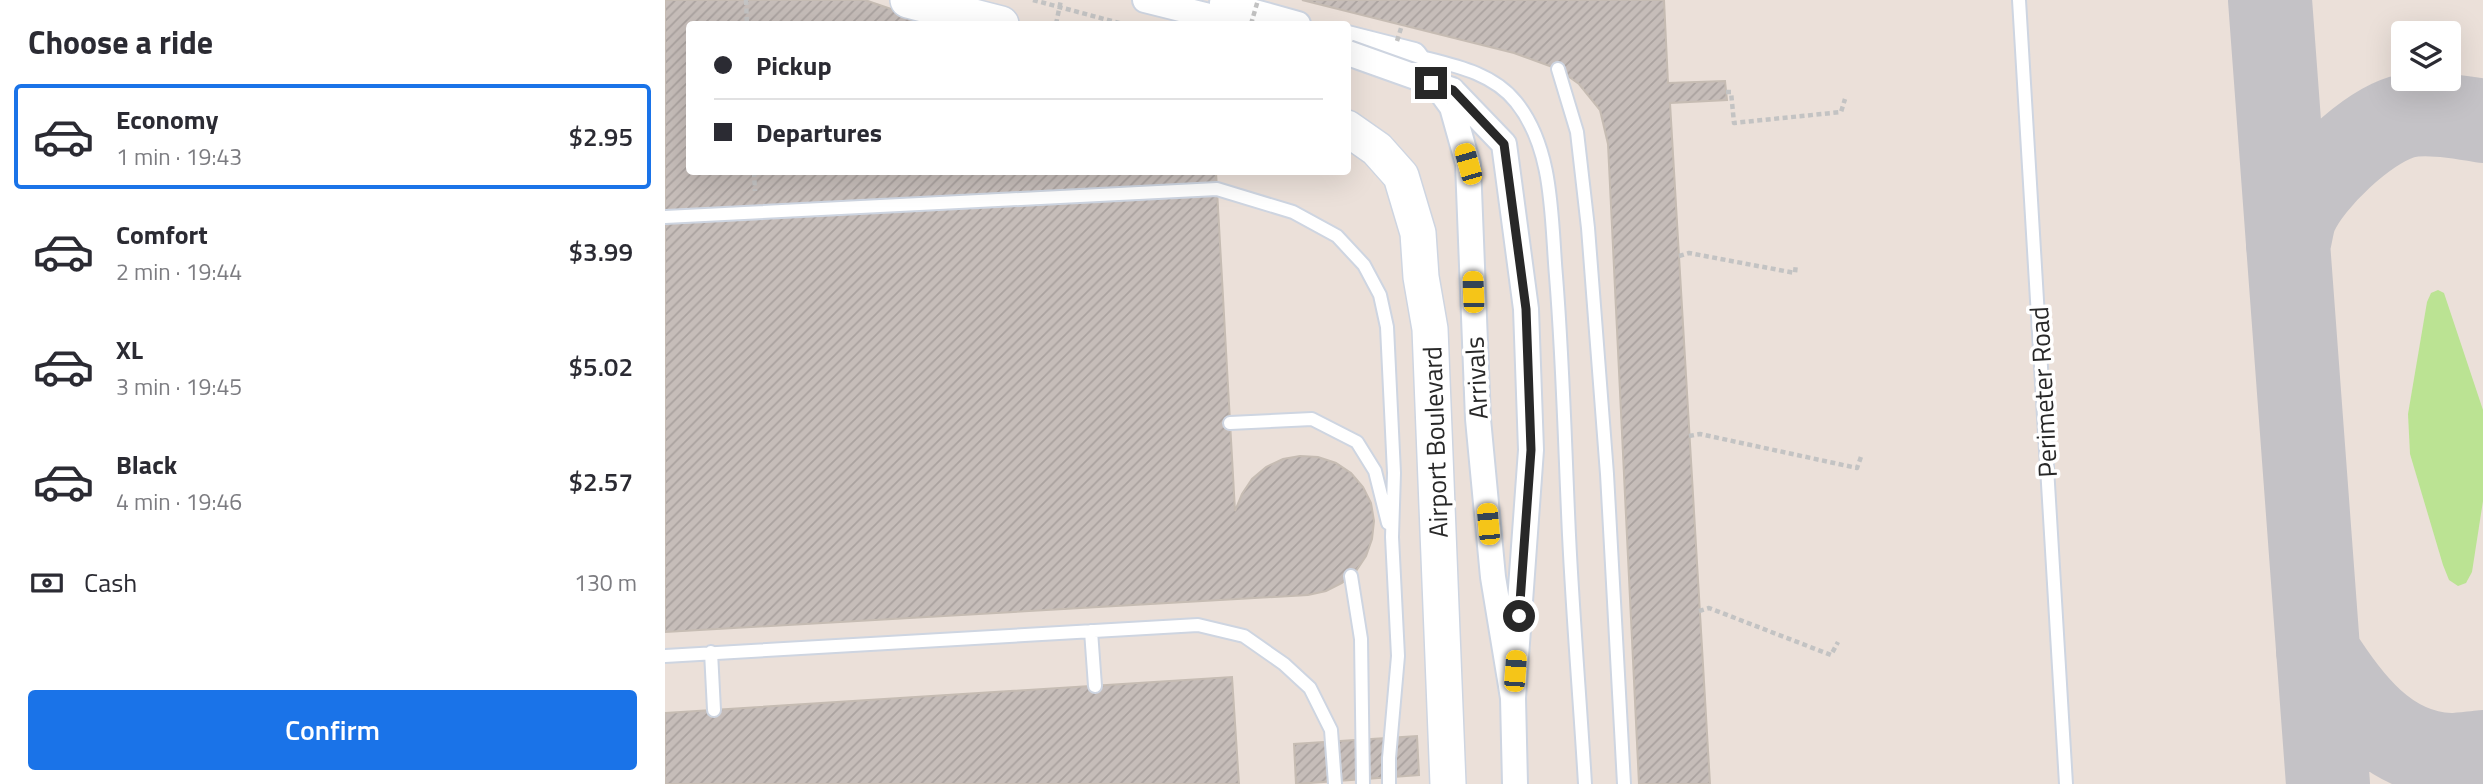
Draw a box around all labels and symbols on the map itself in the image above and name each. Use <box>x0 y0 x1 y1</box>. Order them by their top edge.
route end <box>1415 67 1447 99</box>
car <box>1453 141 1484 187</box>
car <box>1462 271 1485 313</box>
street label: Perimeter Road <box>2019 306 2067 478</box>
street label: Arrivals <box>1454 336 1498 420</box>
street label: Airport Boulevard <box>1412 346 1458 538</box>
car <box>1476 502 1501 546</box>
route start <box>1503 600 1535 632</box>
car <box>1504 649 1527 693</box>

